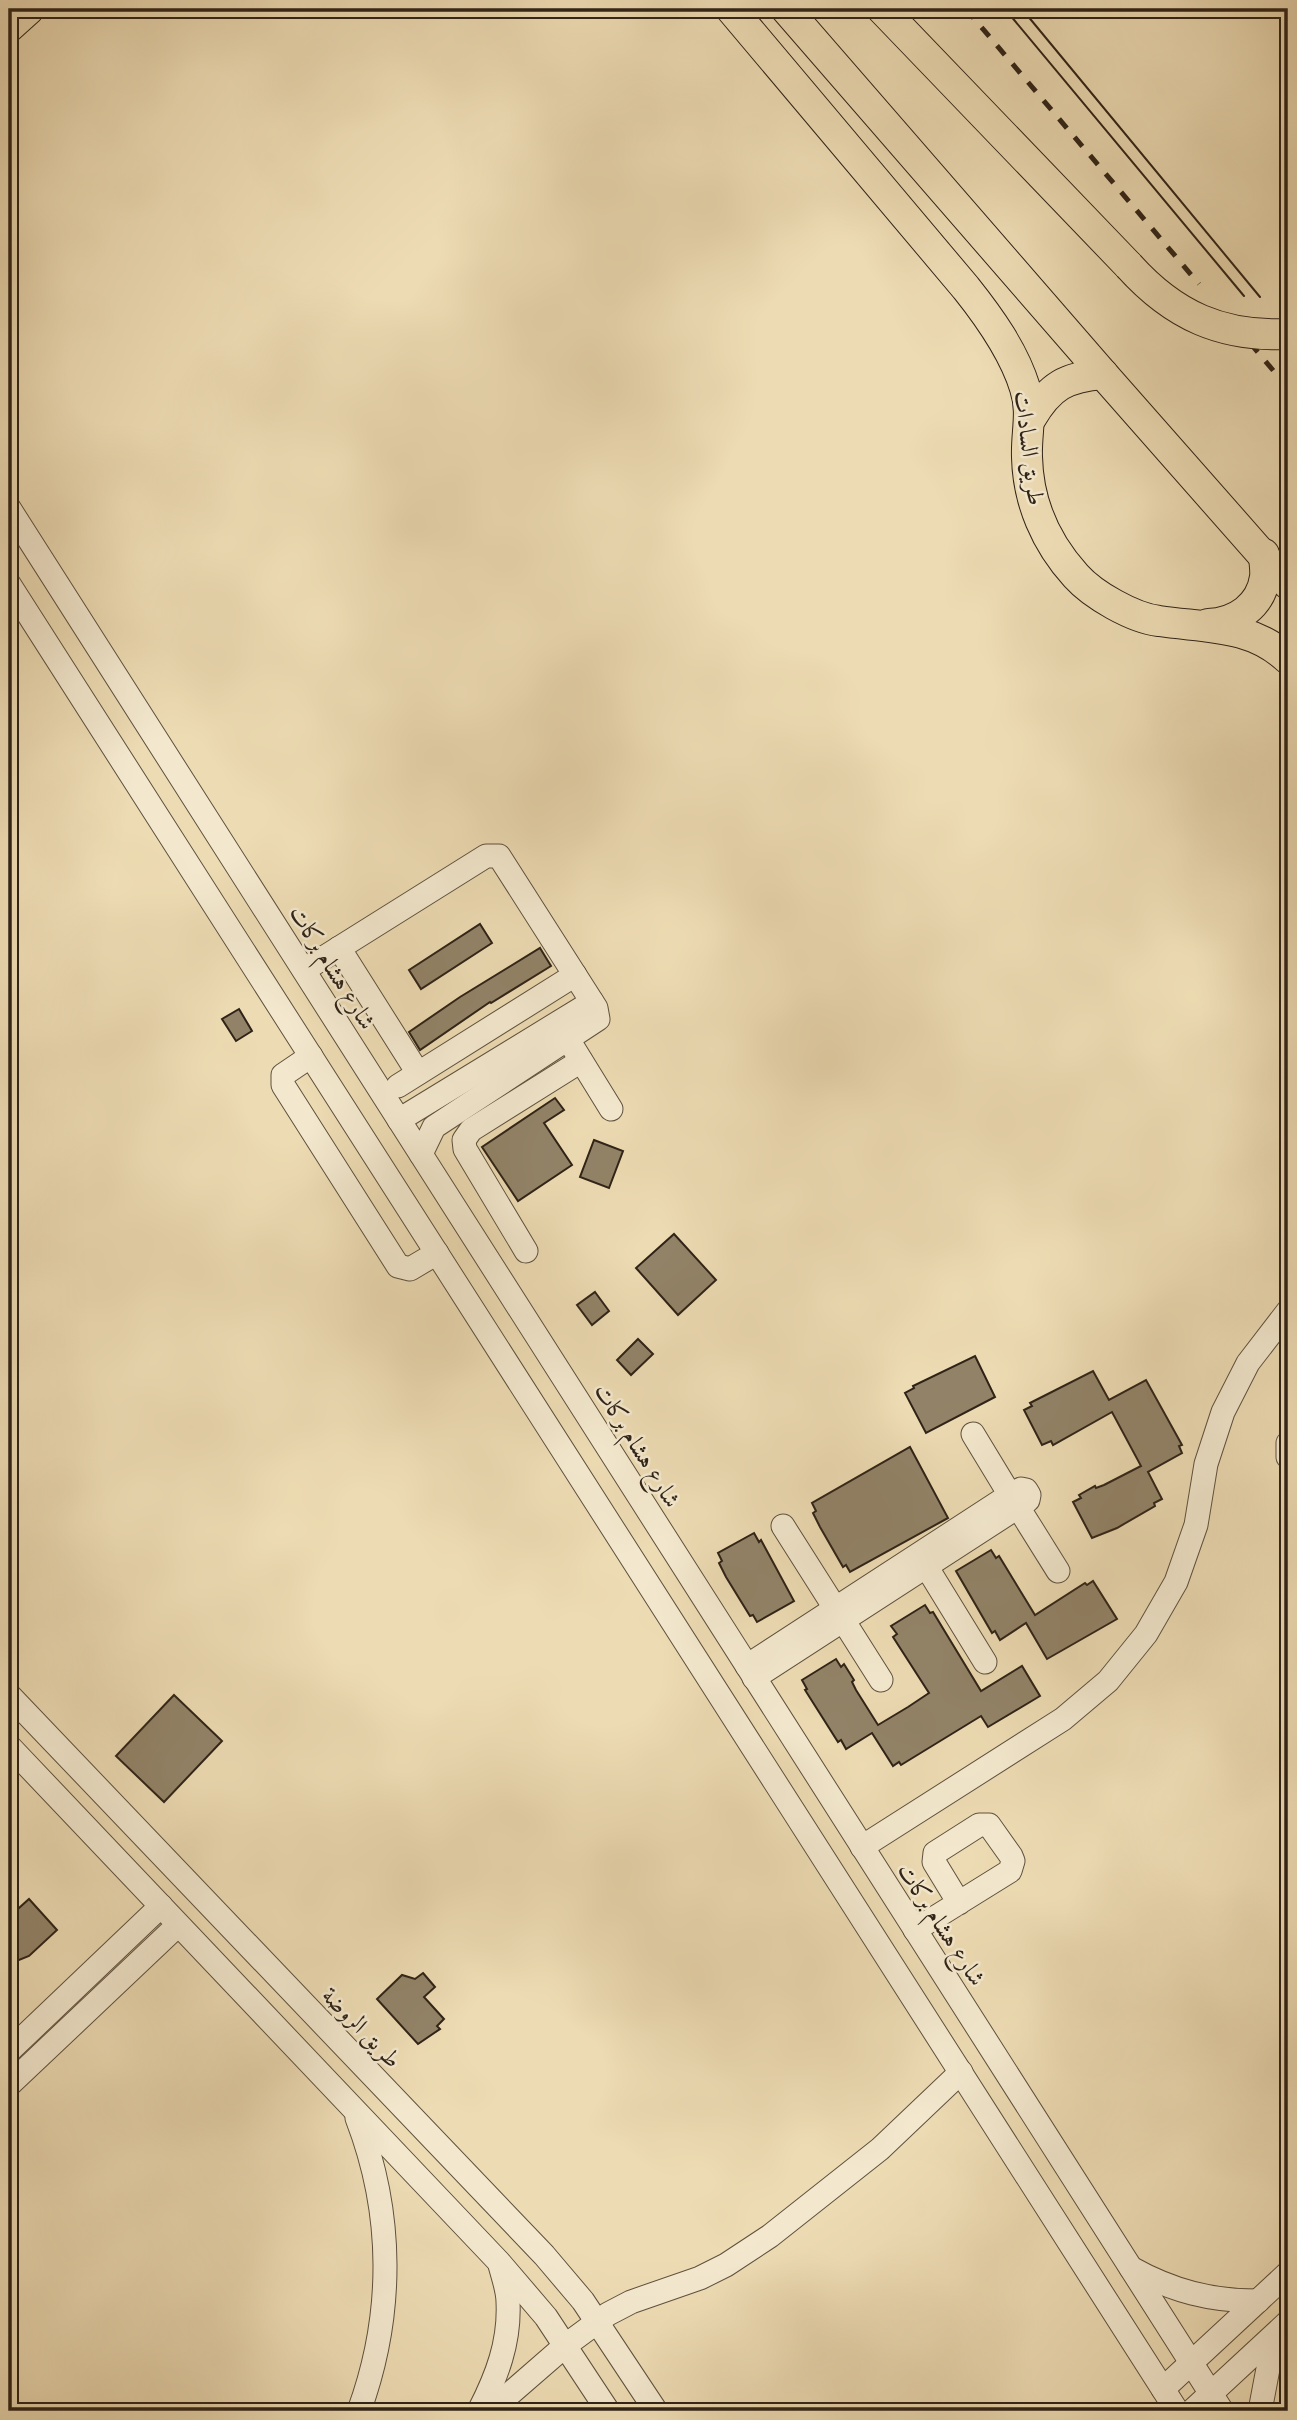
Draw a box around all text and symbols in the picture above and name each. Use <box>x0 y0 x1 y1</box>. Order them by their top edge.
street label: طريق السادات <box>1008 389 1052 507</box>
street label: شارع هشام بركات <box>277 899 383 1038</box>
street label: شارع هشام بركات <box>582 1377 688 1516</box>
street label: شارع هشام بركات <box>886 1857 993 1995</box>
street label: طريق الروضة <box>316 1980 408 2074</box>

